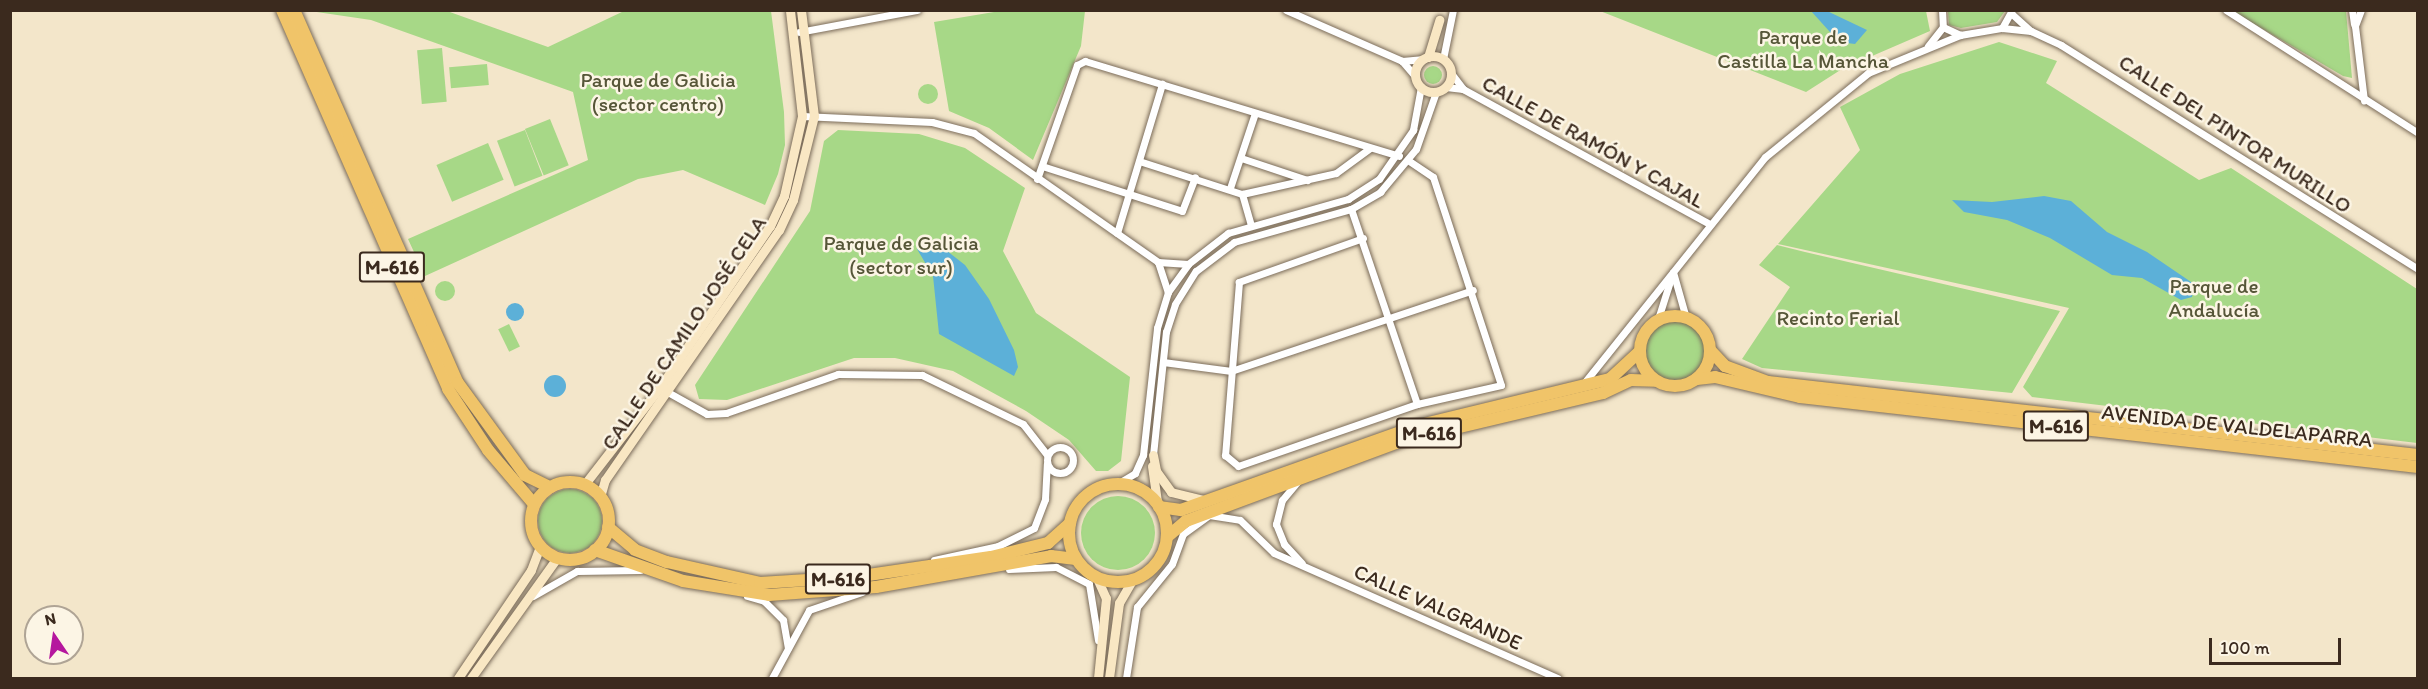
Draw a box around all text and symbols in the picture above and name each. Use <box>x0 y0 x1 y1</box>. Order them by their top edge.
park label: Parque de Castilla La Mancha <box>1717 24 1889 74</box>
street label: CALLE DEL PINTOR MURILLO <box>2115 50 2355 218</box>
park label: Parque de Galicia (sector centro) <box>580 67 736 117</box>
street label: CALLE DE RAMÓN Y CAJAL <box>1478 71 1708 213</box>
street label: CALLE DE CAMILO JOSÉ CELA <box>596 211 772 455</box>
park label: Parque de Galicia (sector sur) <box>823 230 979 280</box>
road number: M-616 <box>358 250 426 284</box>
park label: Parque de Andalucía <box>2168 273 2260 323</box>
park label: Recinto Ferial <box>1777 305 1899 331</box>
street label: AVENIDA DE VALDELAPARRA <box>2101 399 2373 453</box>
road number: M-616 <box>2022 409 2090 443</box>
road number: M-616 <box>1394 416 1464 450</box>
street label: CALLE VALGRANDE <box>1350 559 1526 655</box>
road number: M-616 <box>804 562 872 596</box>
north arrow <box>24 605 84 665</box>
text: N <box>43 608 58 629</box>
scale bar <box>2212 626 2344 664</box>
text: 100 m <box>2220 637 2270 659</box>

